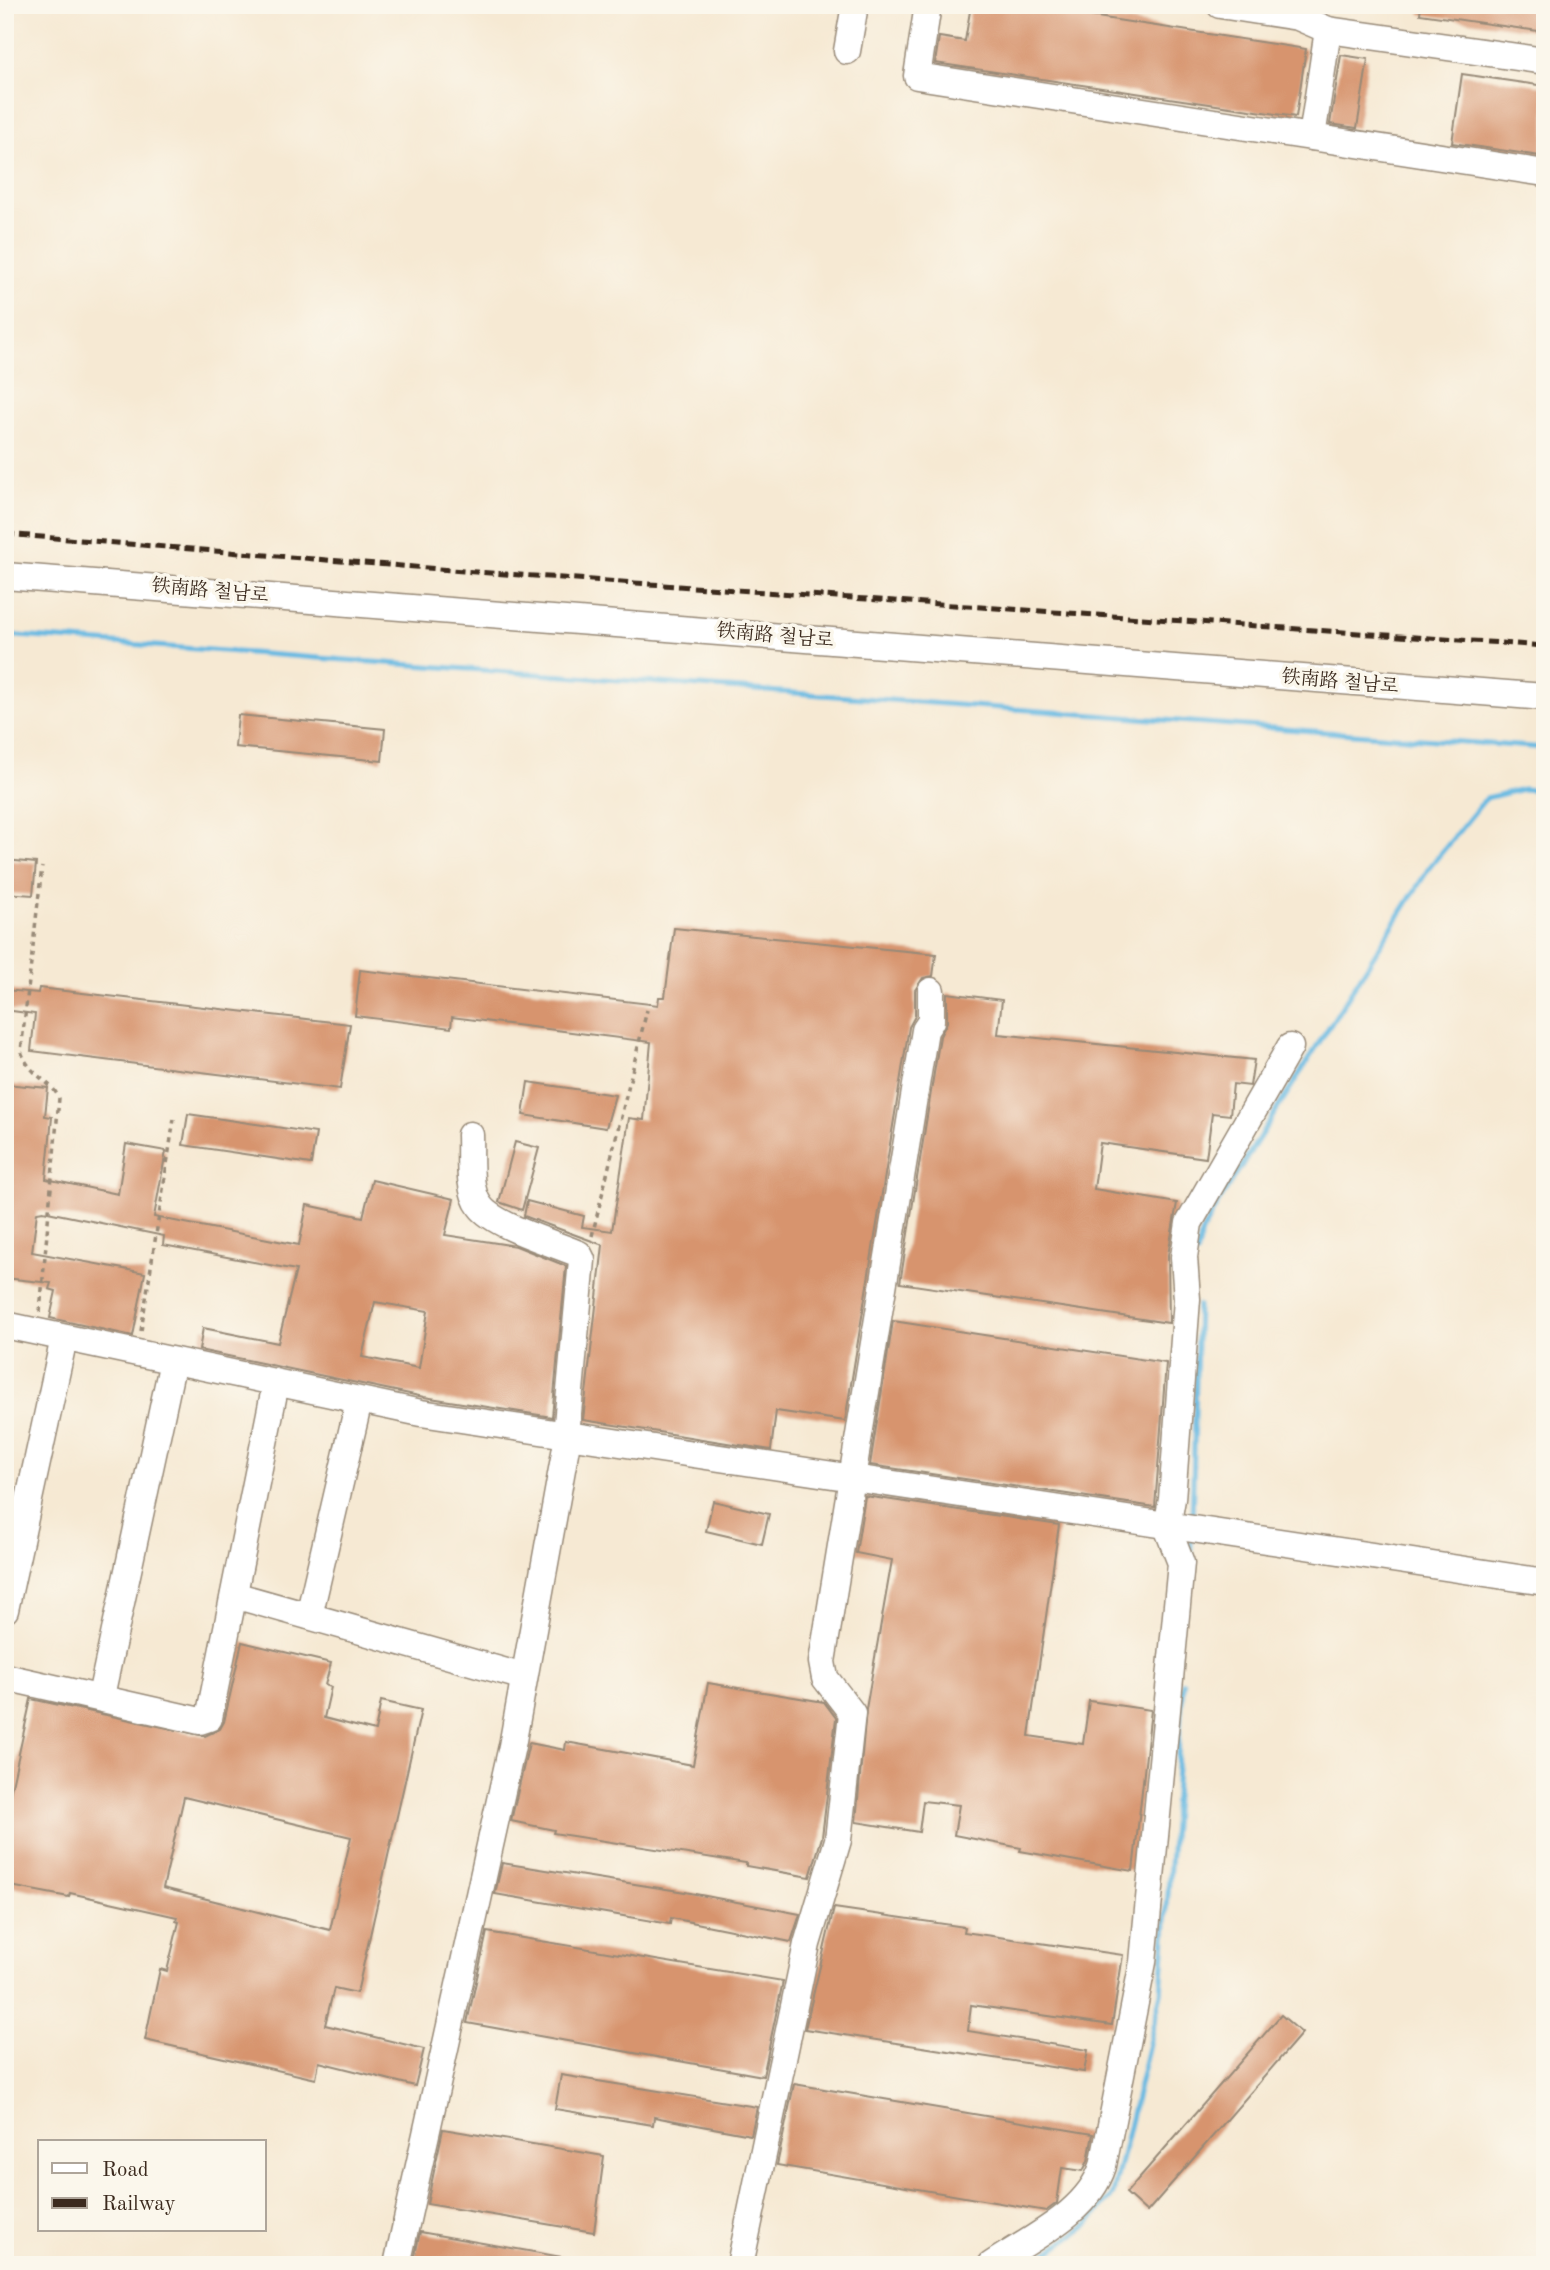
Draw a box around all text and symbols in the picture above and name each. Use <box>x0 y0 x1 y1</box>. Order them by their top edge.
street label: 铁南路 철남로 <box>151 574 270 607</box>
street label: 铁南路 철남로 <box>716 619 835 652</box>
street label: 铁南路 철남로 <box>1281 665 1400 698</box>
legend <box>38 2140 266 2232</box>
text: Road <box>102 2160 149 2181</box>
text: Railway <box>102 2194 176 2215</box>

